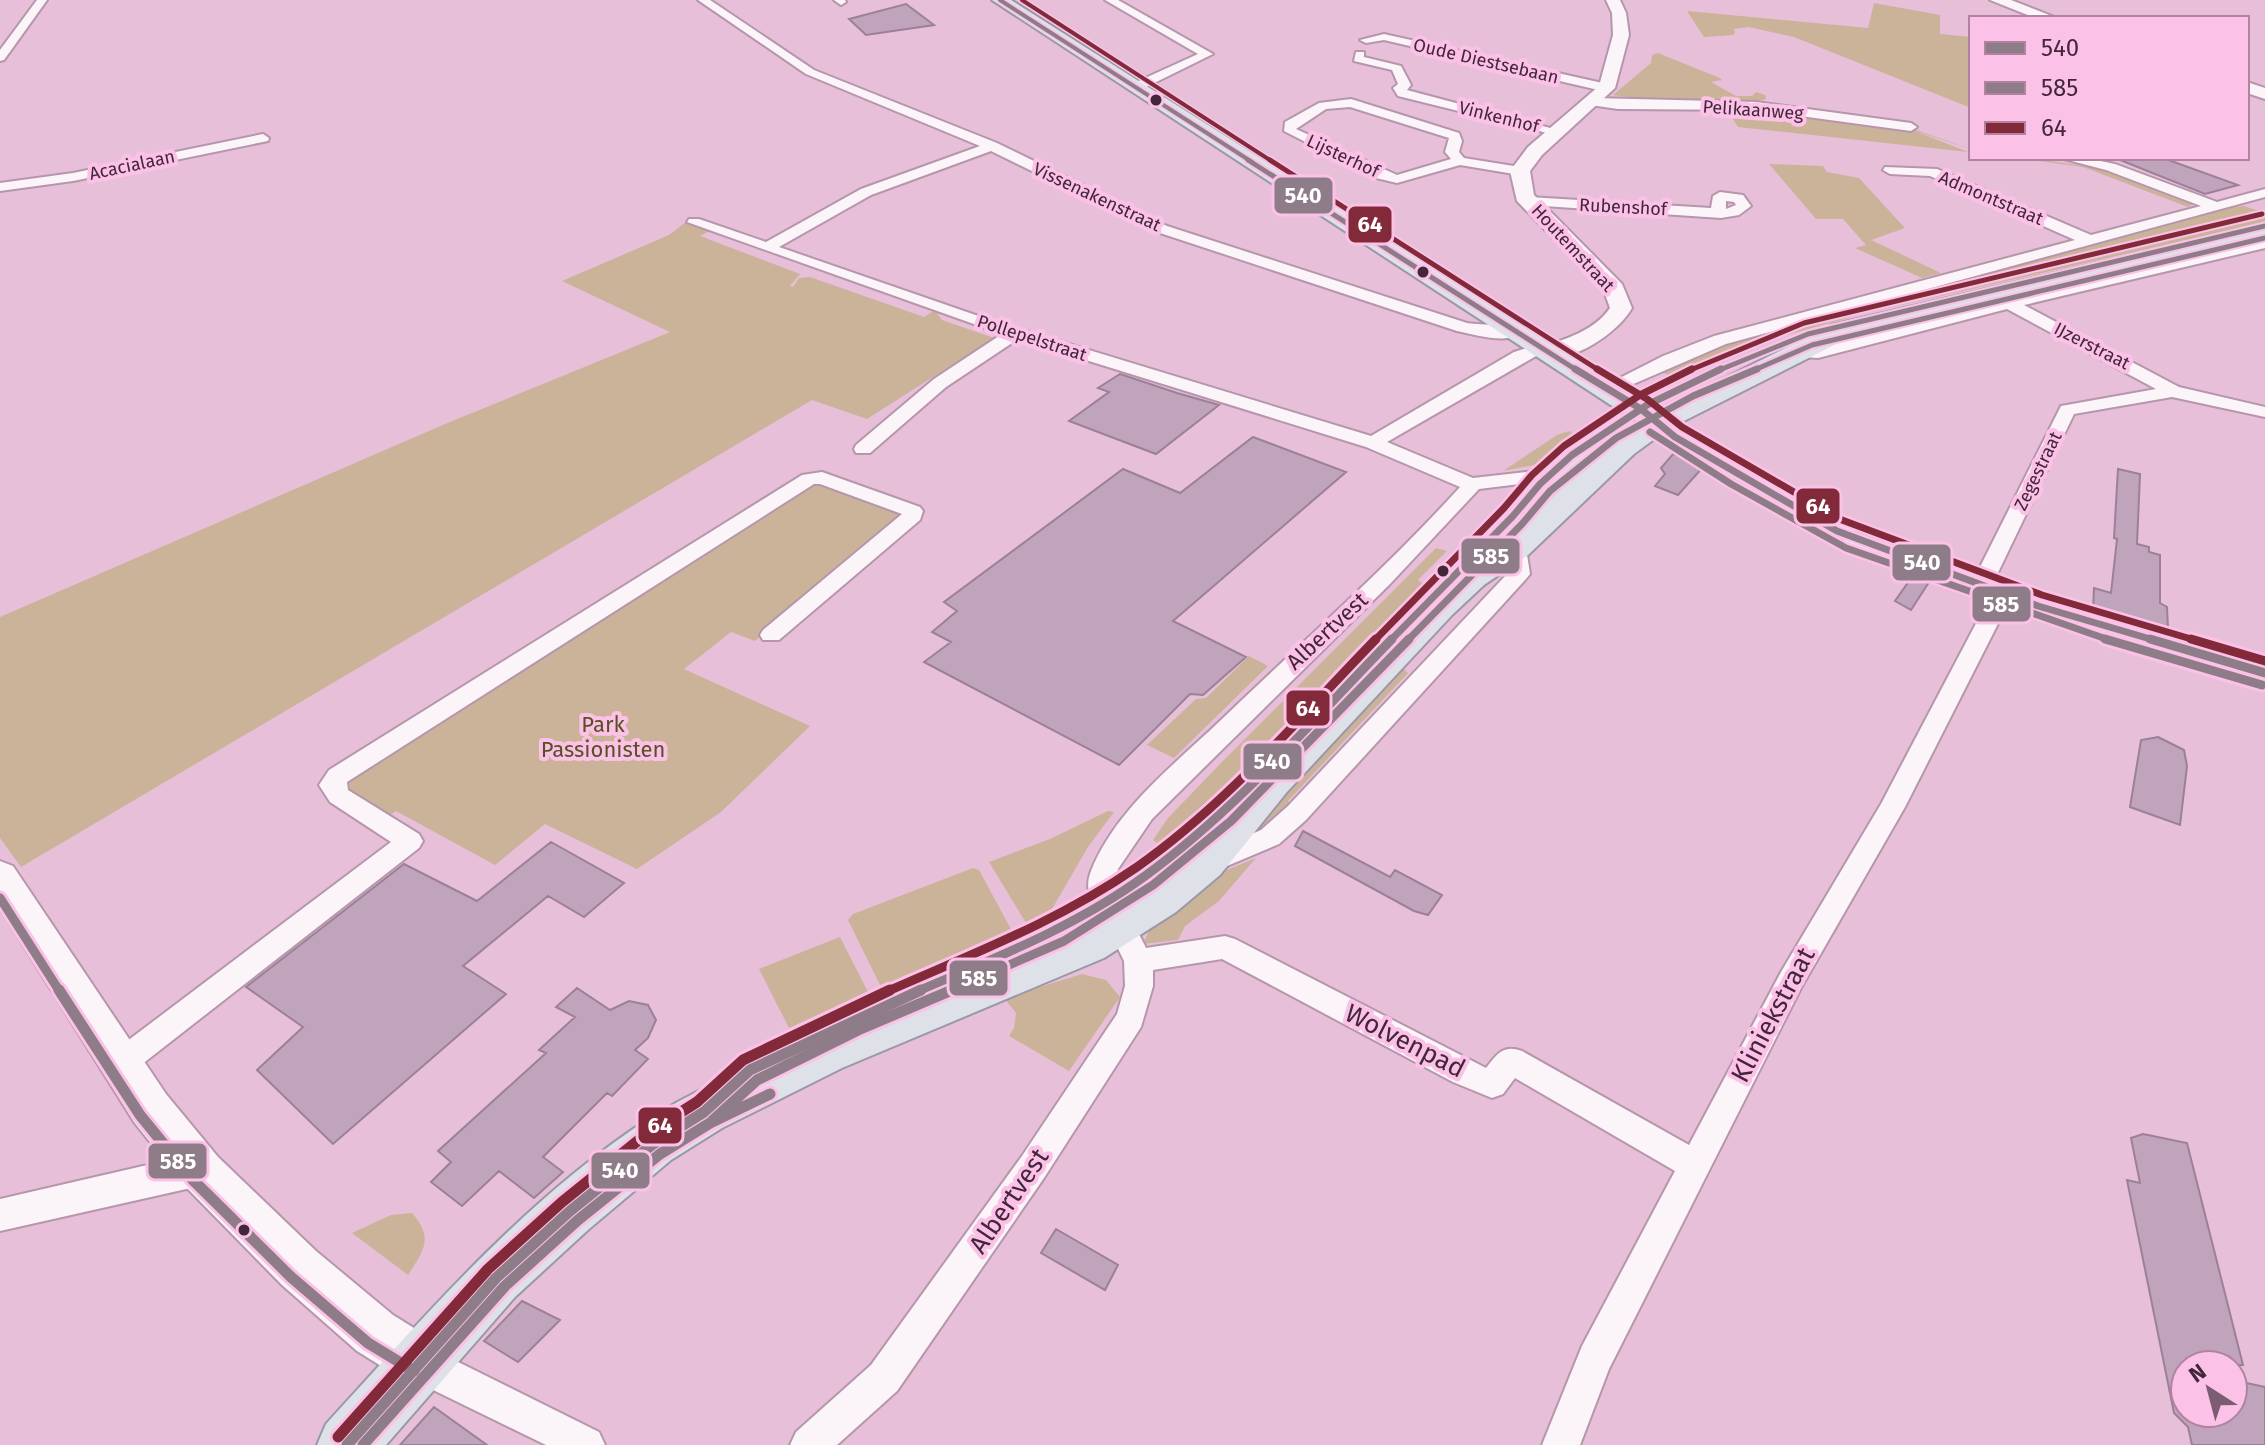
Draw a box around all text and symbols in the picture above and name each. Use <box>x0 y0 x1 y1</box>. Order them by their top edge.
legend <box>1969 16 2249 160</box>
street label: Oude Diestsebaan <box>1411 34 1561 88</box>
text: 540 <box>2041 34 2079 62</box>
text: 585 <box>2041 74 2078 102</box>
unlabelled marker <box>1148 92 1164 108</box>
street label: Pelikaanweg <box>1702 95 1805 125</box>
street label: Vinkenhof <box>1456 96 1543 138</box>
text: 64 <box>2041 114 2067 142</box>
street label: Lijsterhof <box>1303 130 1385 183</box>
street label: Acacialaan <box>87 145 177 185</box>
street label: Vissenakenstraat <box>1030 158 1165 236</box>
street label: Admontstraat <box>1935 166 2047 230</box>
line badge: 540 <box>1273 176 1334 215</box>
text: 540 <box>1284 182 1322 209</box>
street label: Rubenshof <box>1579 194 1669 220</box>
street label: Houtemstraat <box>1527 200 1620 297</box>
line badge: 64 <box>1347 205 1393 244</box>
text: 64 <box>1358 211 1382 238</box>
unlabelled marker <box>1415 264 1431 280</box>
street label: Pollepelstraat <box>975 310 1090 366</box>
street label: IJzerstraat <box>2050 318 2134 375</box>
street label: Zegestraat <box>2010 428 2067 514</box>
line badge: 64 <box>1795 487 1841 525</box>
text: 64 <box>1806 493 1830 520</box>
line badge: 585 <box>1460 537 1521 575</box>
text: 585 <box>1473 543 1509 570</box>
line badge: 540 <box>1891 543 1952 582</box>
text: 540 <box>1903 549 1941 576</box>
unlabelled marker <box>1435 563 1451 579</box>
line badge: 585 <box>1971 585 2032 623</box>
street label: Albertvest <box>1281 587 1373 675</box>
text: 585 <box>1983 591 2019 618</box>
line badge: 64 <box>1285 689 1331 727</box>
text: 64 <box>1296 695 1320 722</box>
park label: Park Passionisten <box>541 711 665 763</box>
line badge: 540 <box>1242 742 1303 781</box>
text: 540 <box>1253 748 1291 775</box>
street label: Kliniekstraat <box>1724 942 1822 1088</box>
line badge: 585 <box>948 959 1009 997</box>
text: 585 <box>961 965 997 992</box>
street label: Wolvenpad <box>1340 998 1470 1084</box>
line badge: 64 <box>637 1106 683 1145</box>
text: 64 <box>648 1112 672 1139</box>
line badge: 585 <box>147 1142 208 1180</box>
street label: Albertvest <box>963 1142 1056 1259</box>
text: 585 <box>160 1148 196 1175</box>
line badge: 540 <box>590 1151 651 1190</box>
text: 540 <box>601 1157 639 1184</box>
unlabelled marker <box>236 1222 252 1238</box>
north arrow <box>2169 1349 2249 1429</box>
text: N <box>2184 1358 2211 1388</box>

